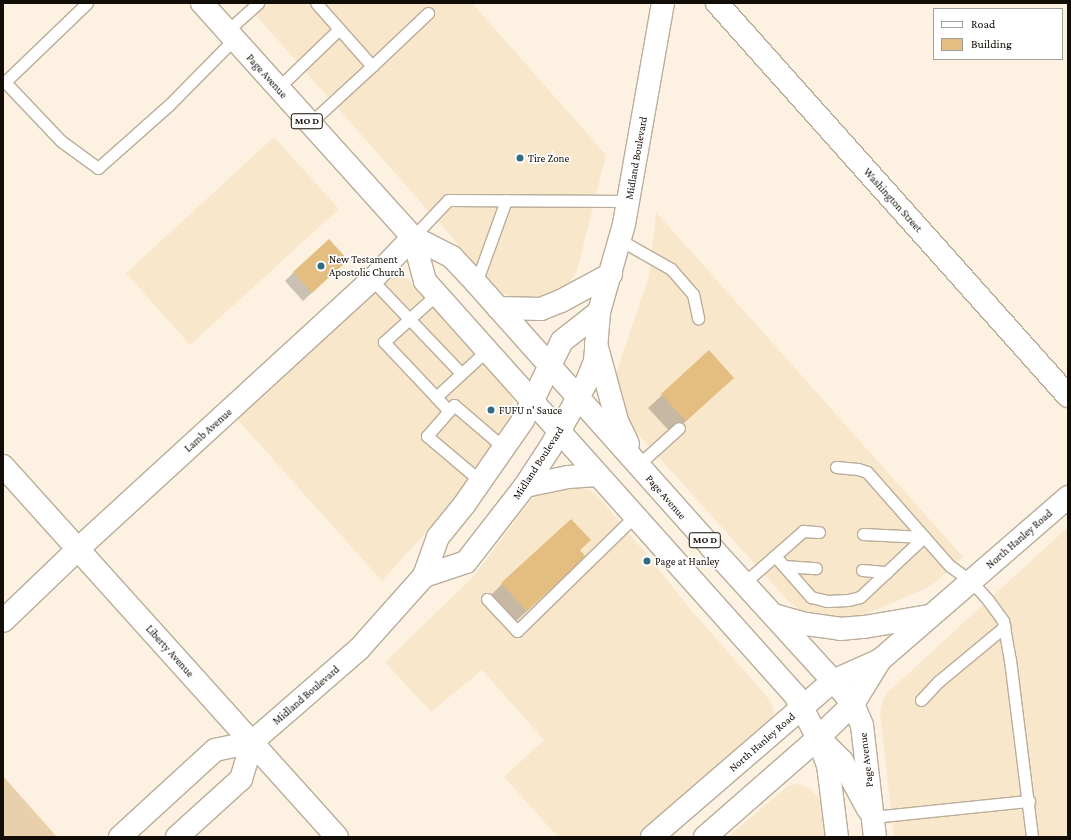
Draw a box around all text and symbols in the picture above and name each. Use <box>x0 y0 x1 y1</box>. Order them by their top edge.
legend <box>933 8 1063 60</box>
text: Road <box>971 17 995 31</box>
text: Building <box>971 37 1012 51</box>
street label: Page Avenue <box>244 51 290 101</box>
road number: MO D <box>290 113 324 129</box>
street label: Midland Boulevard <box>622 115 650 201</box>
place label: Tire Zone <box>528 151 569 165</box>
marker: Tire Zone <box>515 153 525 163</box>
street label: Washington Street <box>861 165 925 235</box>
place label: New Testament Apostolic Church <box>329 253 405 279</box>
marker: New Testament Apostolic Church <box>316 261 326 271</box>
place label: FUFU n' Sauce <box>499 403 562 417</box>
street label: Lamb Avenue <box>181 405 235 455</box>
marker: FUFU n' Sauce <box>486 405 496 415</box>
street label: Midland Boulevard <box>510 424 566 502</box>
street label: Page Avenue <box>643 472 689 522</box>
street label: North Hanley Road <box>983 507 1055 571</box>
road number: MO D <box>688 532 722 548</box>
place label: Page at Hanley <box>655 554 719 568</box>
marker: Page at Hanley <box>642 556 652 566</box>
street label: Liberty Avenue <box>143 622 197 680</box>
street label: Midland Boulevard <box>270 662 342 728</box>
street label: North Hanley Road <box>726 710 798 774</box>
street label: Page Avenue <box>856 732 876 788</box>

